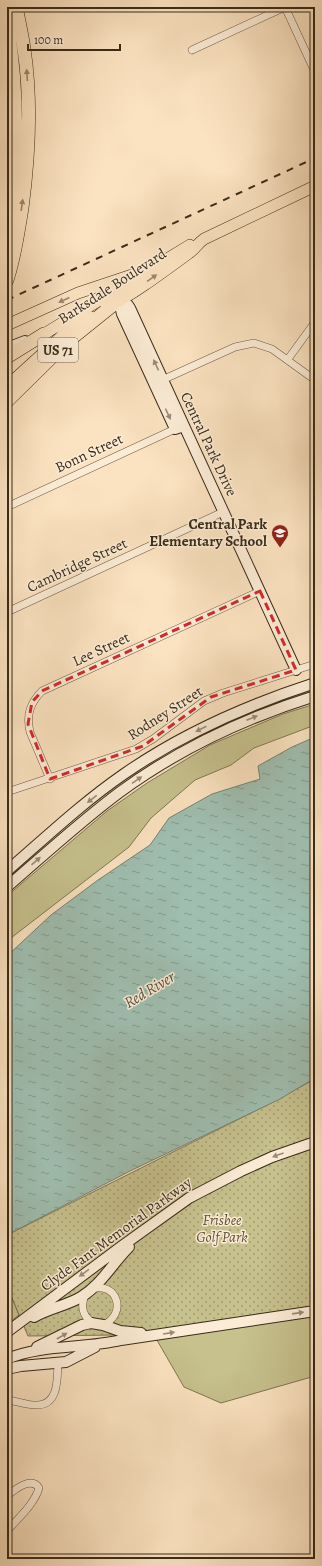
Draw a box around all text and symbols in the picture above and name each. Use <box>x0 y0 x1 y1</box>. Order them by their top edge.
scale bar <box>28 26 120 52</box>
text: 100 m <box>34 32 63 48</box>
one-way arrow <box>23 69 30 81</box>
one-way arrow <box>19 199 25 211</box>
street label: Barksdale Boulevard <box>54 243 171 329</box>
one-way arrow <box>147 274 157 282</box>
one-way arrow <box>58 297 69 303</box>
road number: US 71 <box>38 338 78 362</box>
one-way arrow <box>153 359 159 370</box>
street label: Central Park Drive <box>176 389 242 500</box>
one-way arrow <box>165 408 171 419</box>
street label: Bonn Street <box>52 429 126 477</box>
place label: Central Park Elementary School <box>149 514 267 551</box>
school or university icon: Central Park Elementary School <box>270 523 290 548</box>
street label: Cambridge Street <box>24 533 130 597</box>
street label: Lee Street <box>69 627 133 671</box>
street label: Rodney Street <box>124 681 206 745</box>
one-way arrow <box>246 715 257 721</box>
one-way arrow <box>195 725 207 732</box>
one-way arrow <box>132 776 143 784</box>
one-way arrow <box>86 794 97 803</box>
one-way arrow <box>31 857 42 866</box>
water label: Red River <box>120 966 180 1014</box>
one-way arrow <box>272 1152 284 1158</box>
street label: Clyde Fant Memorial Parkway <box>37 1172 196 1296</box>
park label: Frisbee Golf Park <box>196 1210 248 1247</box>
one-way arrow <box>79 1269 90 1277</box>
one-way arrow <box>292 1310 304 1316</box>
one-way arrow <box>163 1330 175 1336</box>
one-way arrow <box>56 1332 68 1339</box>

